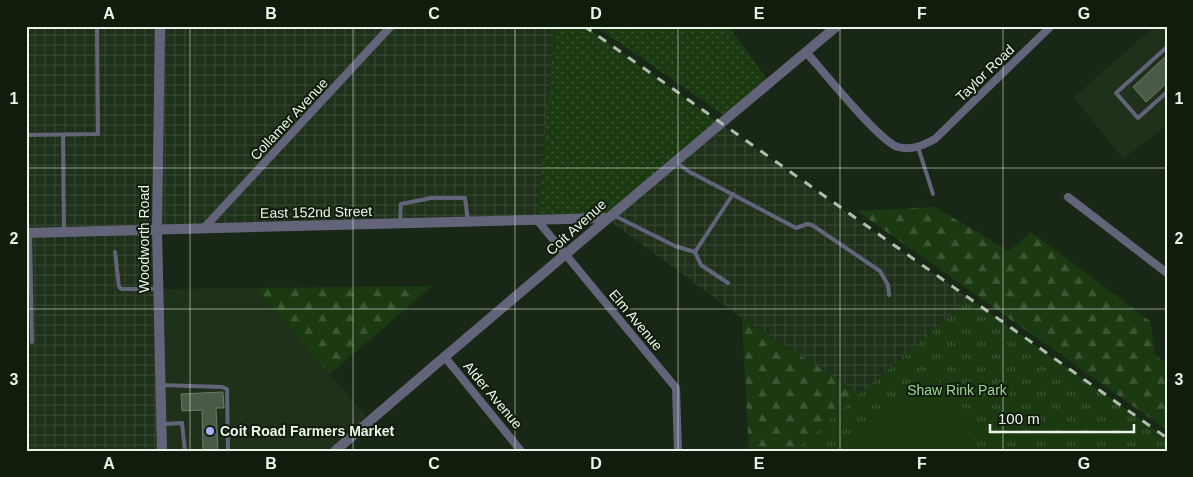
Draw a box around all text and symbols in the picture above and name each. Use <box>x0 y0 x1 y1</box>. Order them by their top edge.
text: A <box>103 5 115 22</box>
text: B <box>265 5 277 22</box>
text: C <box>428 5 440 22</box>
text: D <box>590 5 602 22</box>
text: E <box>754 5 765 22</box>
text: F <box>917 5 927 22</box>
text: G <box>1078 5 1090 22</box>
street label: Taylor Road <box>953 41 1017 105</box>
street label: Collamer Avenue <box>247 74 331 163</box>
text: 1 <box>10 90 19 107</box>
text: 1 <box>1175 90 1184 107</box>
street label: Woodworth Road <box>136 185 152 293</box>
street label: Coit Avenue <box>543 196 609 258</box>
street label: East 152nd Street <box>260 203 372 221</box>
text: 2 <box>10 230 19 247</box>
text: 2 <box>1175 230 1184 247</box>
street label: Elm Avenue <box>606 286 666 354</box>
street label: Alder Avenue <box>460 358 526 432</box>
text: 3 <box>10 371 19 388</box>
text: 3 <box>1175 371 1184 388</box>
park label: Shaw Rink Park <box>907 382 1008 398</box>
scale bar <box>990 402 1134 434</box>
text: 100 m <box>998 410 1040 427</box>
place label: Coit Road Farmers Market <box>220 423 395 439</box>
marker: Coit Road Farmers Market <box>204 425 216 437</box>
text: A <box>103 455 115 472</box>
text: B <box>265 455 277 472</box>
text: C <box>428 455 440 472</box>
text: D <box>590 455 602 472</box>
text: E <box>754 455 765 472</box>
text: F <box>917 455 927 472</box>
text: G <box>1078 455 1090 472</box>

